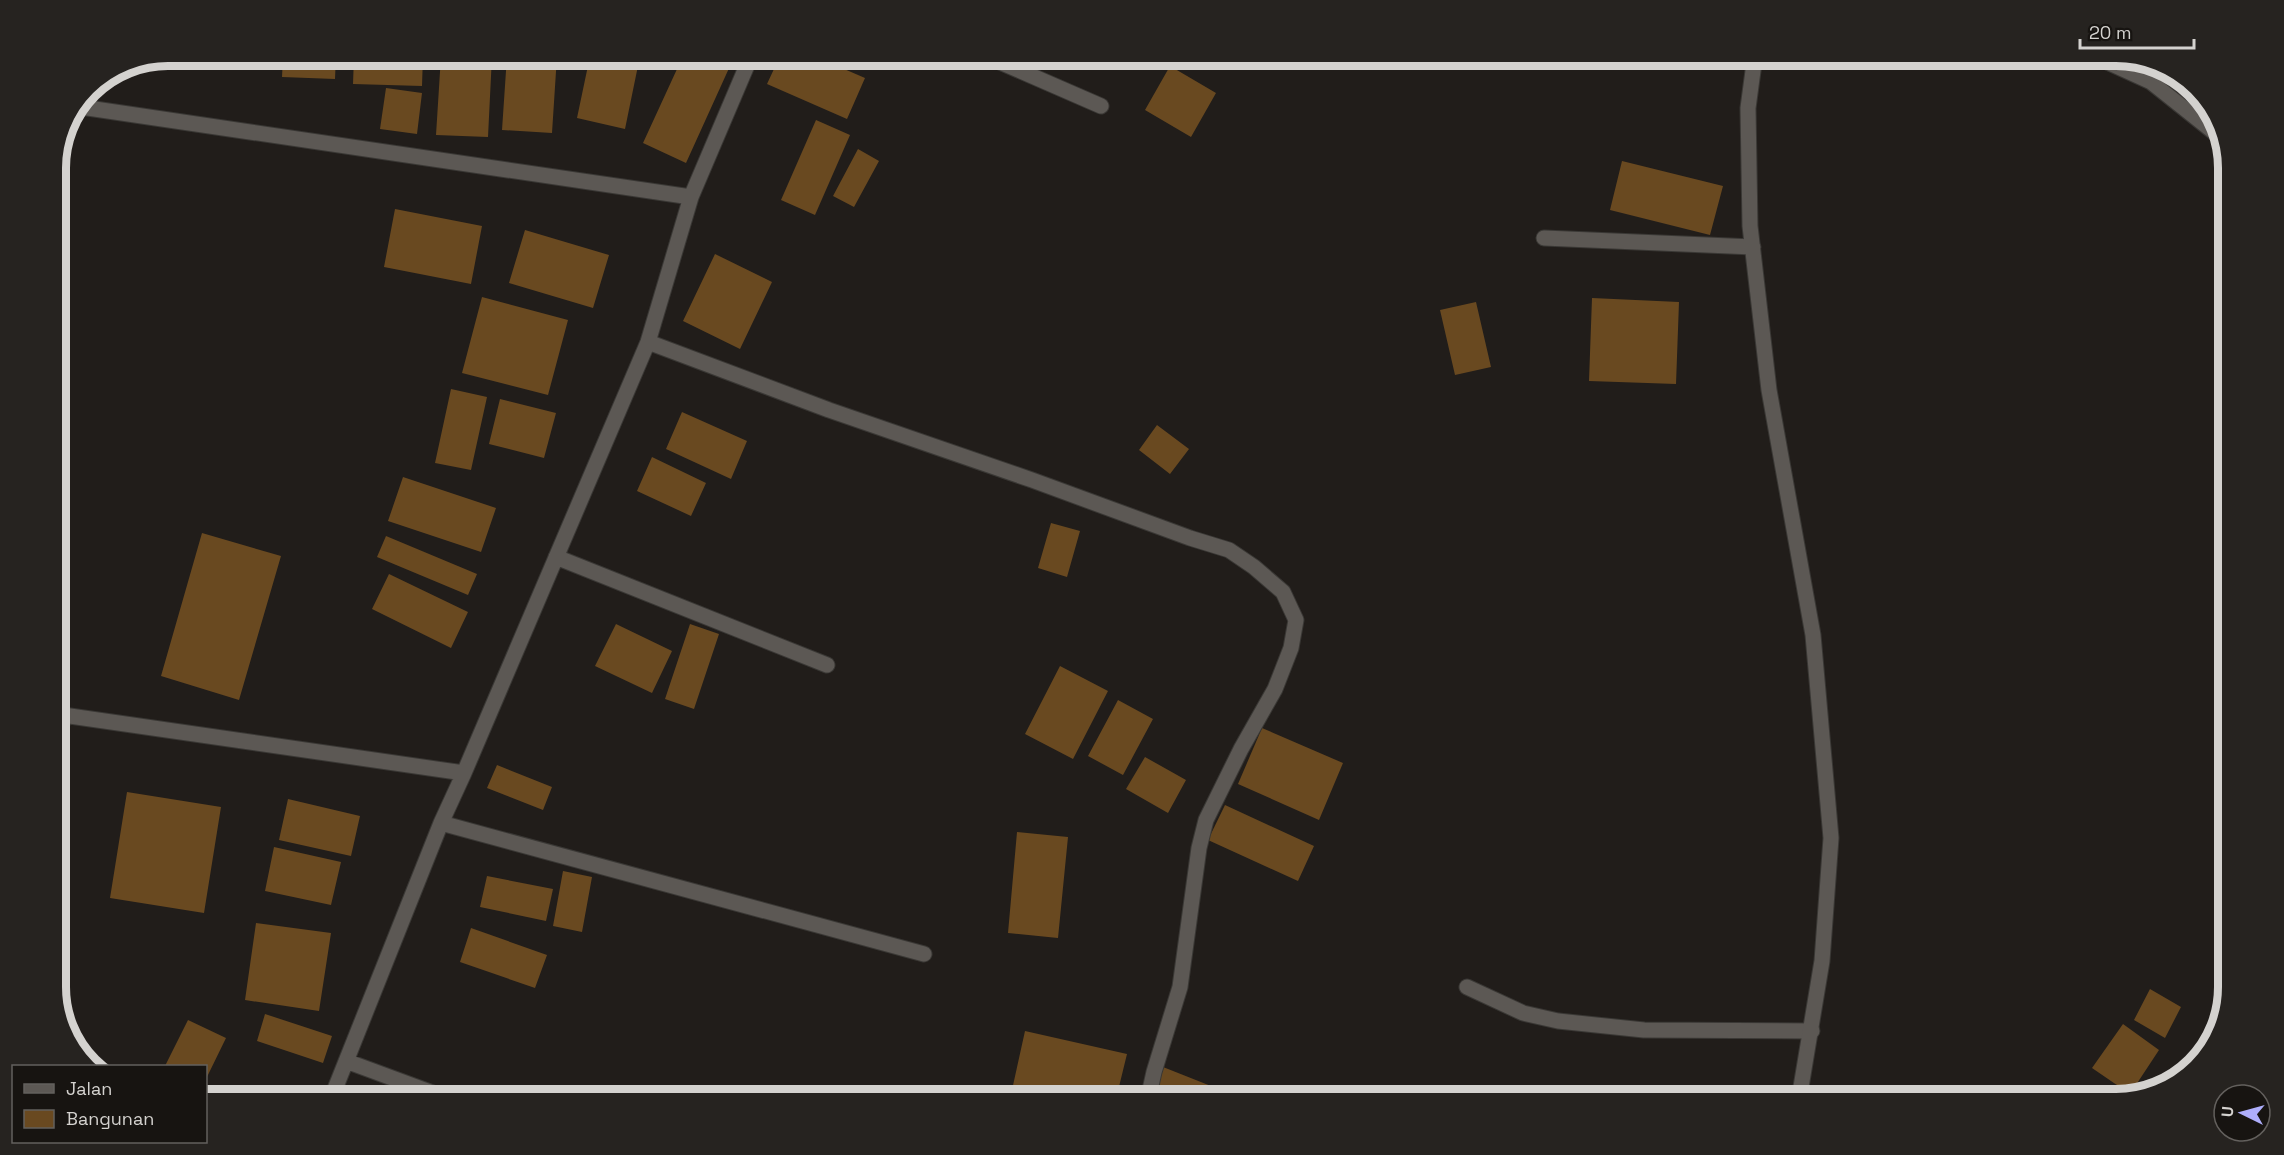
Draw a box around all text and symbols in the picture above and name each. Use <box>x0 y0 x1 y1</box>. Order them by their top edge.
scale bar <box>2080 12 2194 50</box>
text: 20 m <box>2089 21 2132 44</box>
legend <box>12 1065 207 1143</box>
text: Jalan <box>66 1077 112 1100</box>
north arrow <box>2212 1083 2272 1143</box>
text: U <box>2217 1105 2238 1118</box>
text: Bangunan <box>66 1107 154 1130</box>

